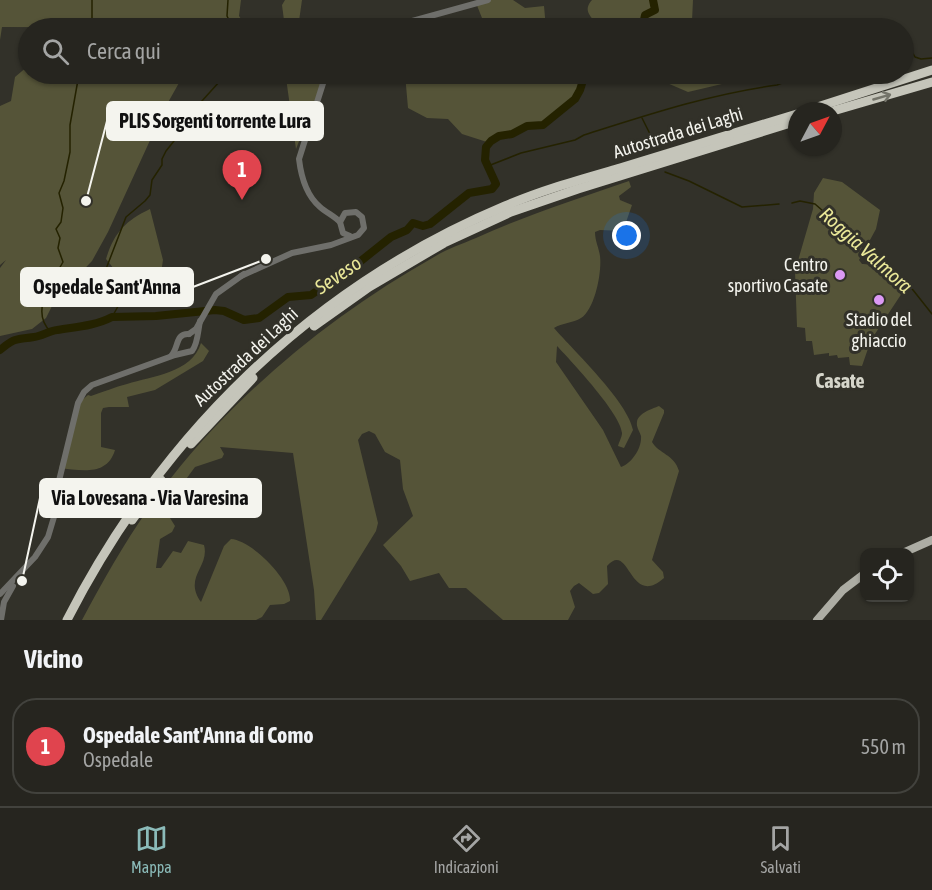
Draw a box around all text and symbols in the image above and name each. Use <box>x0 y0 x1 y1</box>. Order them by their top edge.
search box <box>18 18 914 84</box>
icon: search <box>39 35 72 68</box>
text: Cerca qui <box>87 38 161 64</box>
one-way arrow <box>873 91 892 102</box>
callout: PLIS Sorgenti torrente Lura <box>107 102 323 140</box>
north arrow <box>788 102 842 156</box>
street label: Autostrada dei Laghi <box>610 103 745 162</box>
text: PLIS Sorgenti torrente Lura <box>119 109 311 132</box>
pin: 1 <box>222 150 262 200</box>
water label: Roggia Valmora <box>815 202 917 297</box>
your location <box>612 221 641 250</box>
water label: Seveso <box>309 251 365 299</box>
place label: Centro sportivo Casate <box>728 254 828 296</box>
callout: Ospedale Sant'Anna <box>21 268 193 306</box>
marker: Centro sportivo Casate <box>833 268 847 282</box>
text: Ospedale Sant'Anna <box>33 275 181 298</box>
marker: Stadio del ghiaccio <box>872 293 886 307</box>
street label: Autostrada dei Laghi <box>189 303 302 410</box>
place label: Stadio del ghiaccio <box>846 309 912 351</box>
district label: Casate <box>815 369 865 392</box>
callout: Via Lovesana - Via Varesina <box>40 479 261 517</box>
text: Via Lovesana - Via Varesina <box>51 486 248 509</box>
map controls <box>860 548 914 602</box>
button: locate <box>860 548 914 602</box>
text: Vicino <box>24 644 83 674</box>
text: Ospedale Sant'Anna di Como <box>83 722 314 748</box>
text: 1 <box>41 735 50 758</box>
text: 550 m <box>861 735 906 758</box>
text: Ospedale <box>83 748 153 771</box>
tab: Mappa <box>131 822 172 876</box>
tab: Indicazioni <box>434 822 499 876</box>
tab: Salvati <box>761 822 801 876</box>

